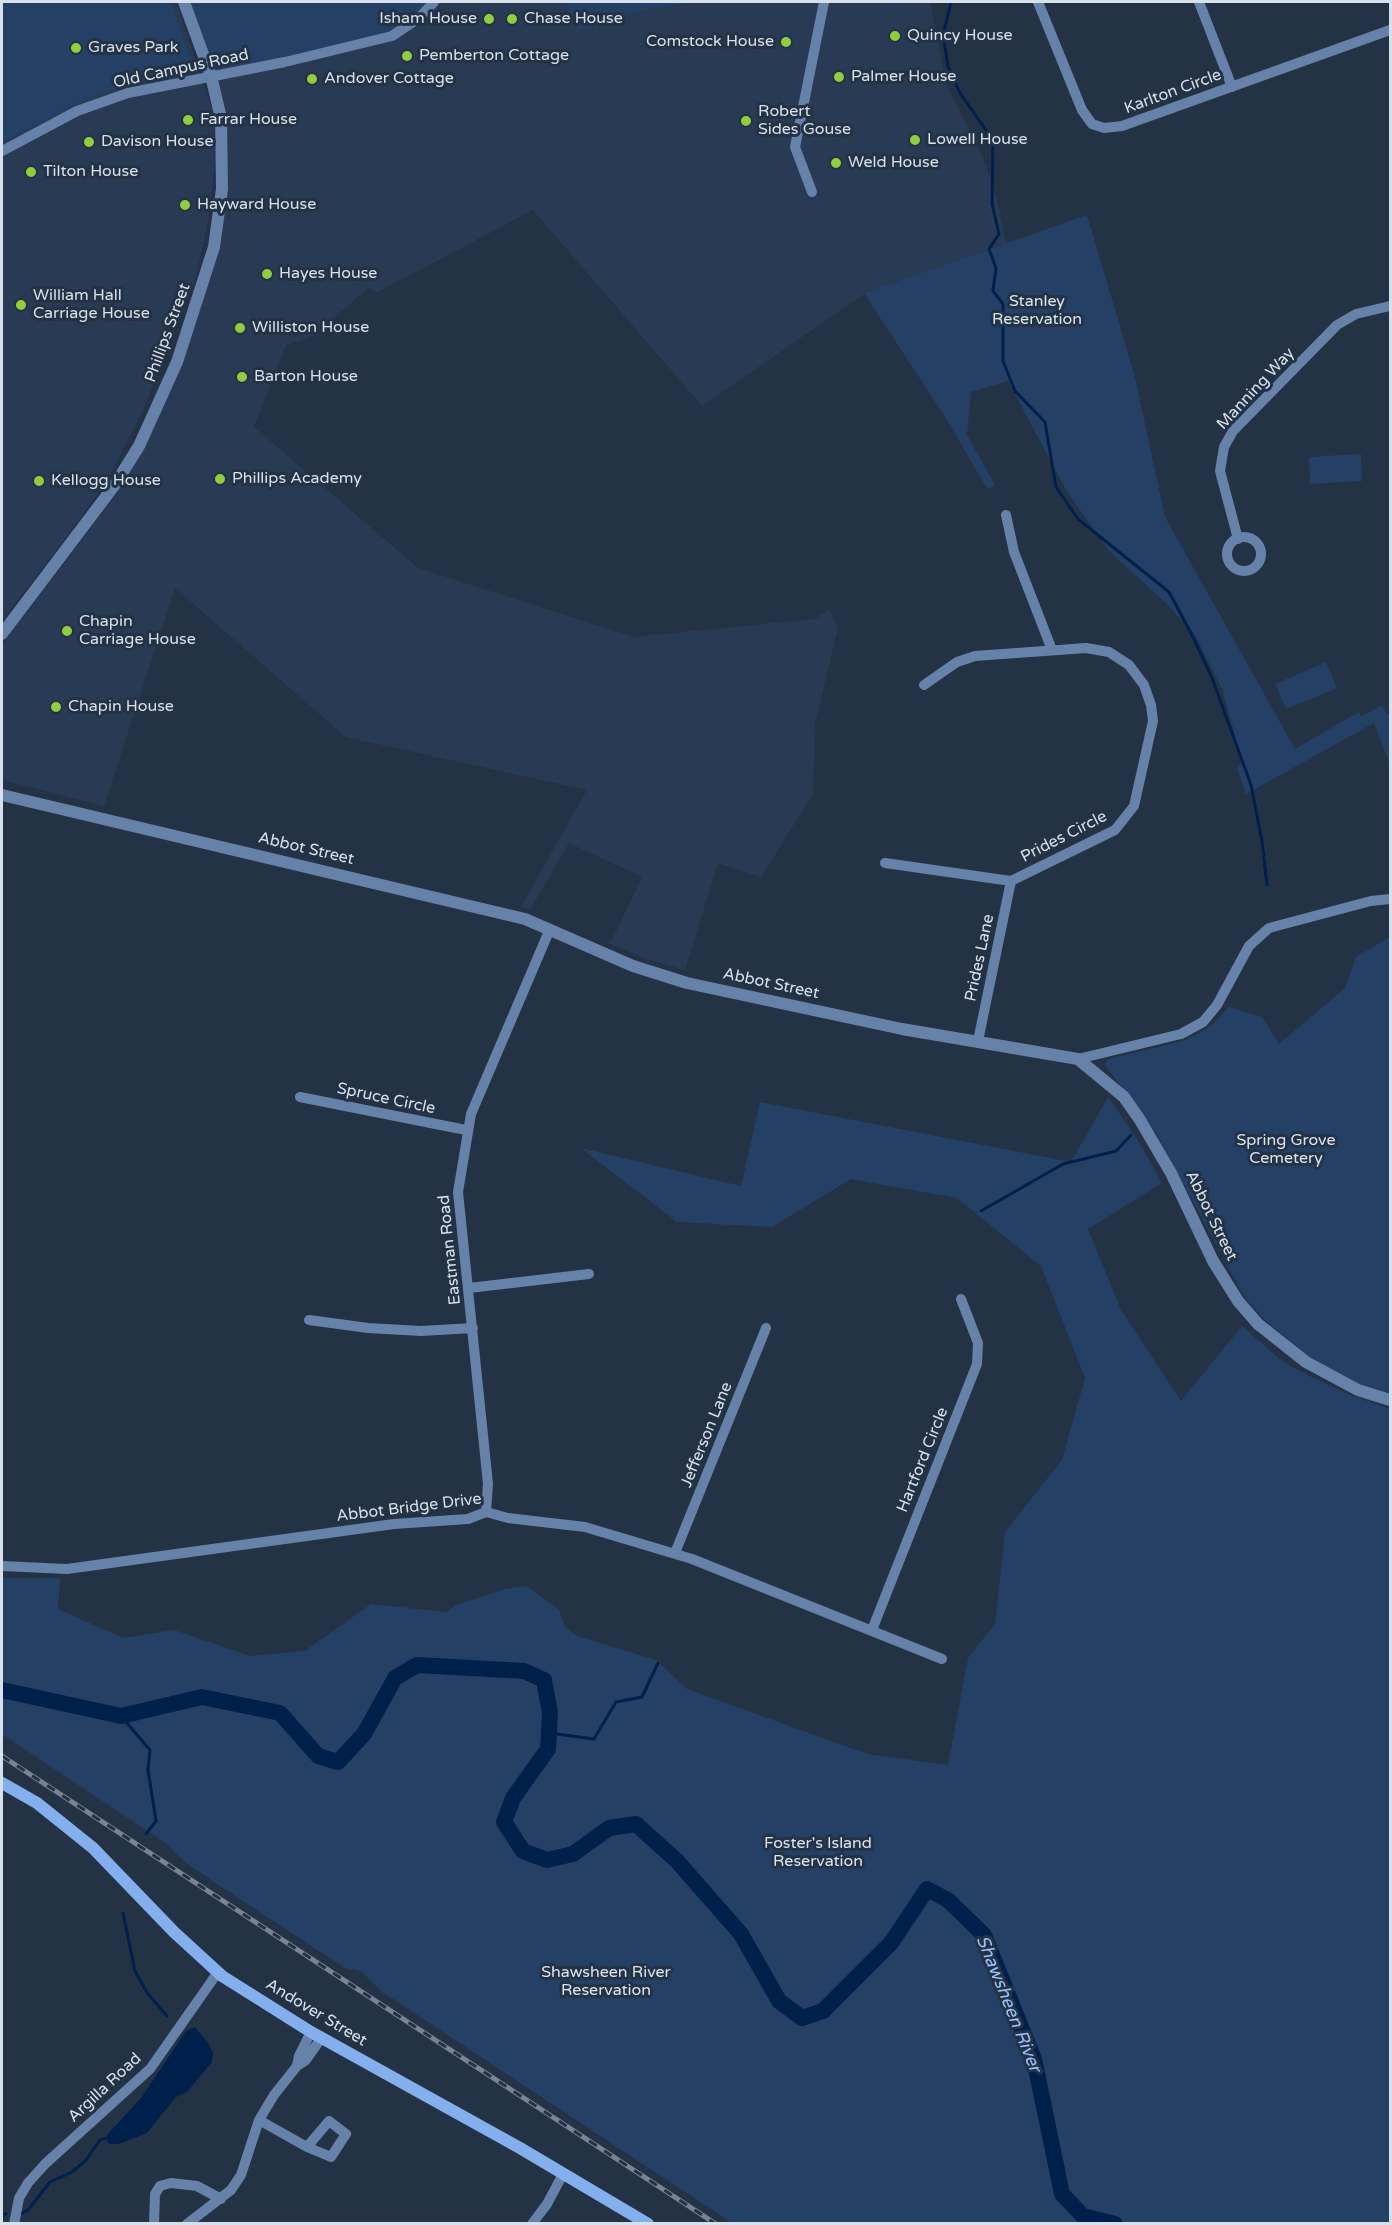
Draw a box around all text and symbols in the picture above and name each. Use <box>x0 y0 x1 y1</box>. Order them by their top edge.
place label: Isham House <box>379 9 477 29</box>
place label: Chase House <box>524 9 623 29</box>
marker: Isham House <box>482 12 496 26</box>
marker: Chase House <box>505 12 519 26</box>
place label: Quincy House <box>907 26 1013 46</box>
marker: Quincy House <box>888 29 902 43</box>
place label: Comstock House <box>646 32 774 52</box>
marker: Comstock House <box>779 35 793 49</box>
place label: Graves Park <box>88 38 179 58</box>
marker: Graves Park <box>69 41 83 55</box>
street label: Old Campus Road <box>112 45 250 93</box>
place label: Pemberton Cottage <box>419 46 569 66</box>
marker: Pemberton Cottage <box>400 49 414 63</box>
street label: Karlton Circle <box>1122 66 1224 118</box>
place label: Palmer House <box>851 67 956 87</box>
place label: Andover Cottage <box>324 69 454 89</box>
marker: Palmer House <box>832 70 846 84</box>
marker: Andover Cottage <box>305 72 319 86</box>
place label: Robert Sides Gouse <box>758 102 851 140</box>
place label: Farrar House <box>200 110 297 130</box>
marker: Farrar House <box>181 113 195 127</box>
marker: Robert Sides Gouse <box>739 114 753 128</box>
place label: Lowell House <box>927 130 1028 150</box>
place label: Davison House <box>101 132 214 152</box>
marker: Lowell House <box>908 133 922 147</box>
marker: Davison House <box>82 135 96 149</box>
place label: Weld House <box>848 153 939 173</box>
marker: Weld House <box>829 156 843 170</box>
place label: Tilton House <box>43 162 138 182</box>
marker: Tilton House <box>24 165 38 179</box>
place label: Hayward House <box>197 195 316 215</box>
marker: Hayward House <box>178 198 192 212</box>
place label: Hayes House <box>279 264 377 284</box>
marker: Hayes House <box>260 267 274 281</box>
street label: Phillips Street <box>141 281 195 385</box>
place label: William Hall Carriage House <box>33 286 150 324</box>
park label: Stanley Reservation <box>992 292 1082 330</box>
marker: William Hall Carriage House <box>14 298 28 312</box>
place label: Williston House <box>252 318 369 338</box>
marker: Williston House <box>233 321 247 335</box>
street label: Manning Way <box>1213 344 1299 434</box>
place label: Barton House <box>254 367 358 387</box>
marker: Barton House <box>235 370 249 384</box>
place label: Phillips Academy <box>232 469 362 489</box>
place label: Kellogg House <box>51 471 161 491</box>
marker: Phillips Academy <box>213 472 227 486</box>
marker: Kellogg House <box>32 474 46 488</box>
place label: Chapin Carriage House <box>79 612 196 650</box>
marker: Chapin Carriage House <box>60 624 74 638</box>
place label: Chapin House <box>68 697 174 717</box>
marker: Chapin House <box>49 700 63 714</box>
street label: Prides Circle <box>1018 807 1110 867</box>
street label: Abbot Street <box>256 829 356 869</box>
street label: Prides Lane <box>961 913 999 1003</box>
street label: Abbot Street <box>721 964 821 1004</box>
street label: Spruce Circle <box>335 1079 437 1119</box>
park label: Spring Grove Cemetery <box>1237 1131 1335 1169</box>
street label: Abbot Street <box>1181 1168 1241 1264</box>
street label: Eastman Road <box>435 1194 465 1306</box>
street label: Jefferson Lane <box>677 1380 737 1490</box>
street label: Hartford Circle <box>893 1405 953 1515</box>
street label: Abbot Bridge Drive <box>335 1490 483 1526</box>
park label: Foster's Island Reservation <box>764 1834 872 1872</box>
water label: Shawsheen River <box>971 1932 1045 2076</box>
park label: Shawsheen River Reservation <box>541 1963 671 2001</box>
street label: Andover Street <box>262 1975 370 2051</box>
street label: Argilla Road <box>64 2049 146 2127</box>

